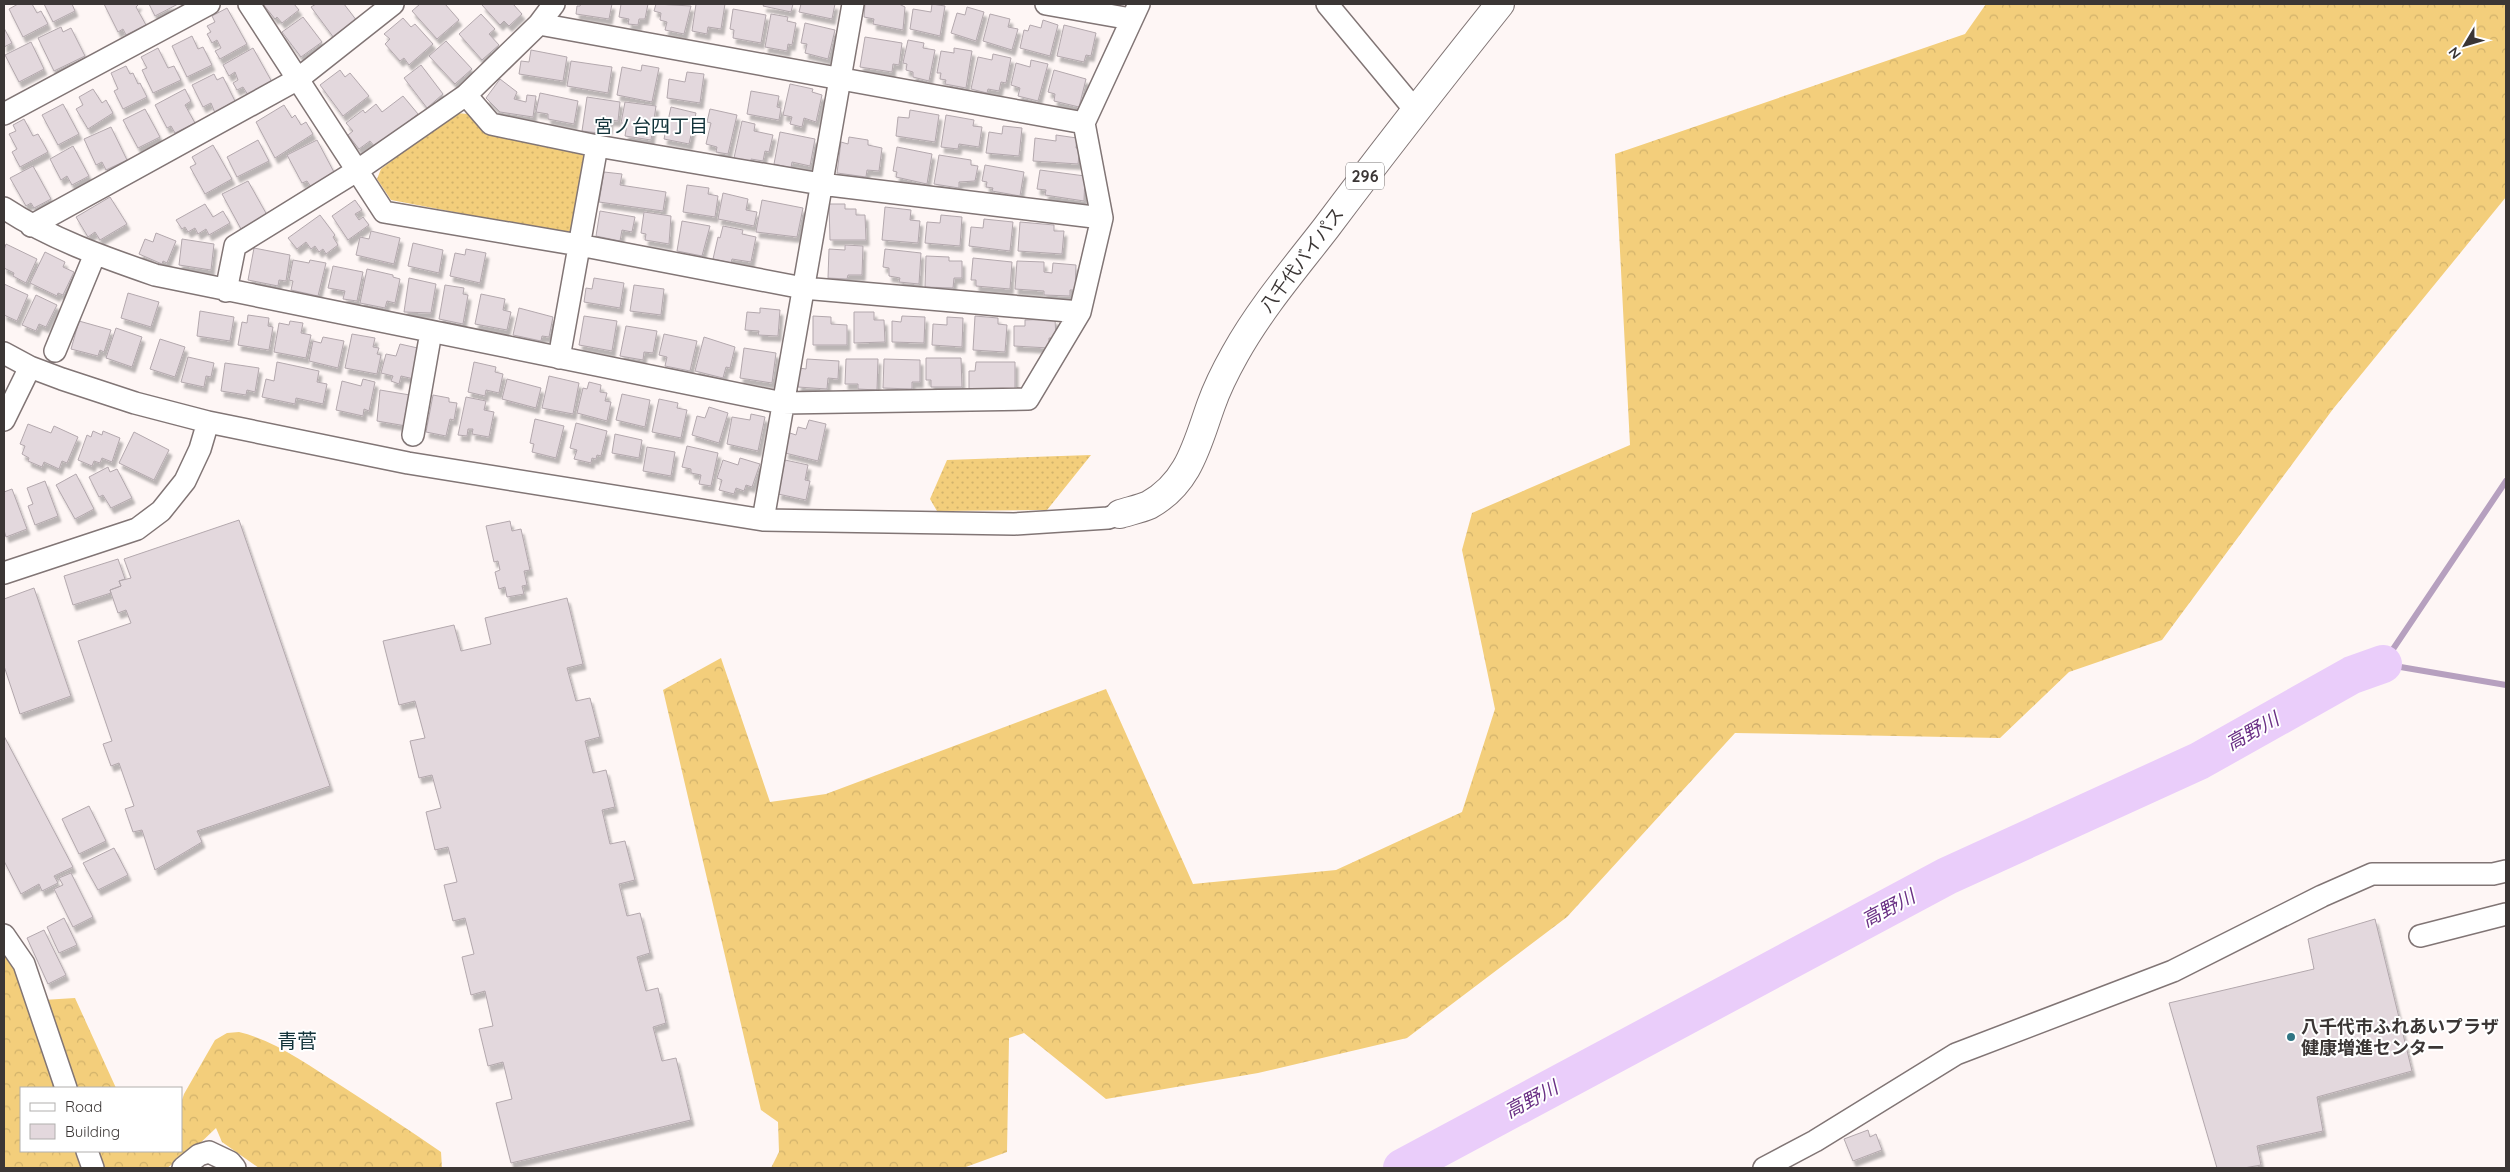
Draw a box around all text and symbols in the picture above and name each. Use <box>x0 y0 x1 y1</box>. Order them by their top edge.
north arrow <box>2440 20 2490 70</box>
text: N <box>2444 43 2465 63</box>
district label: 宮ノ台四丁目 <box>594 114 708 138</box>
road number: 296 <box>1346 162 1384 190</box>
street label: 八千代バイパス <box>1255 203 1349 317</box>
water label: 高野川 <box>2221 706 2284 755</box>
water label: 高野川 <box>1857 883 1921 932</box>
place label: 八千代市ふれあいプラザ 健康増進センター <box>2301 1015 2499 1059</box>
district label: 青菅 <box>277 1028 317 1053</box>
marker: 八千代市ふれあいプラザ 健康増進センター <box>2285 1031 2297 1043</box>
water label: 高野川 <box>1500 1074 1564 1123</box>
legend <box>20 1087 182 1152</box>
text: Road <box>65 1097 102 1116</box>
text: Building <box>65 1122 120 1141</box>

